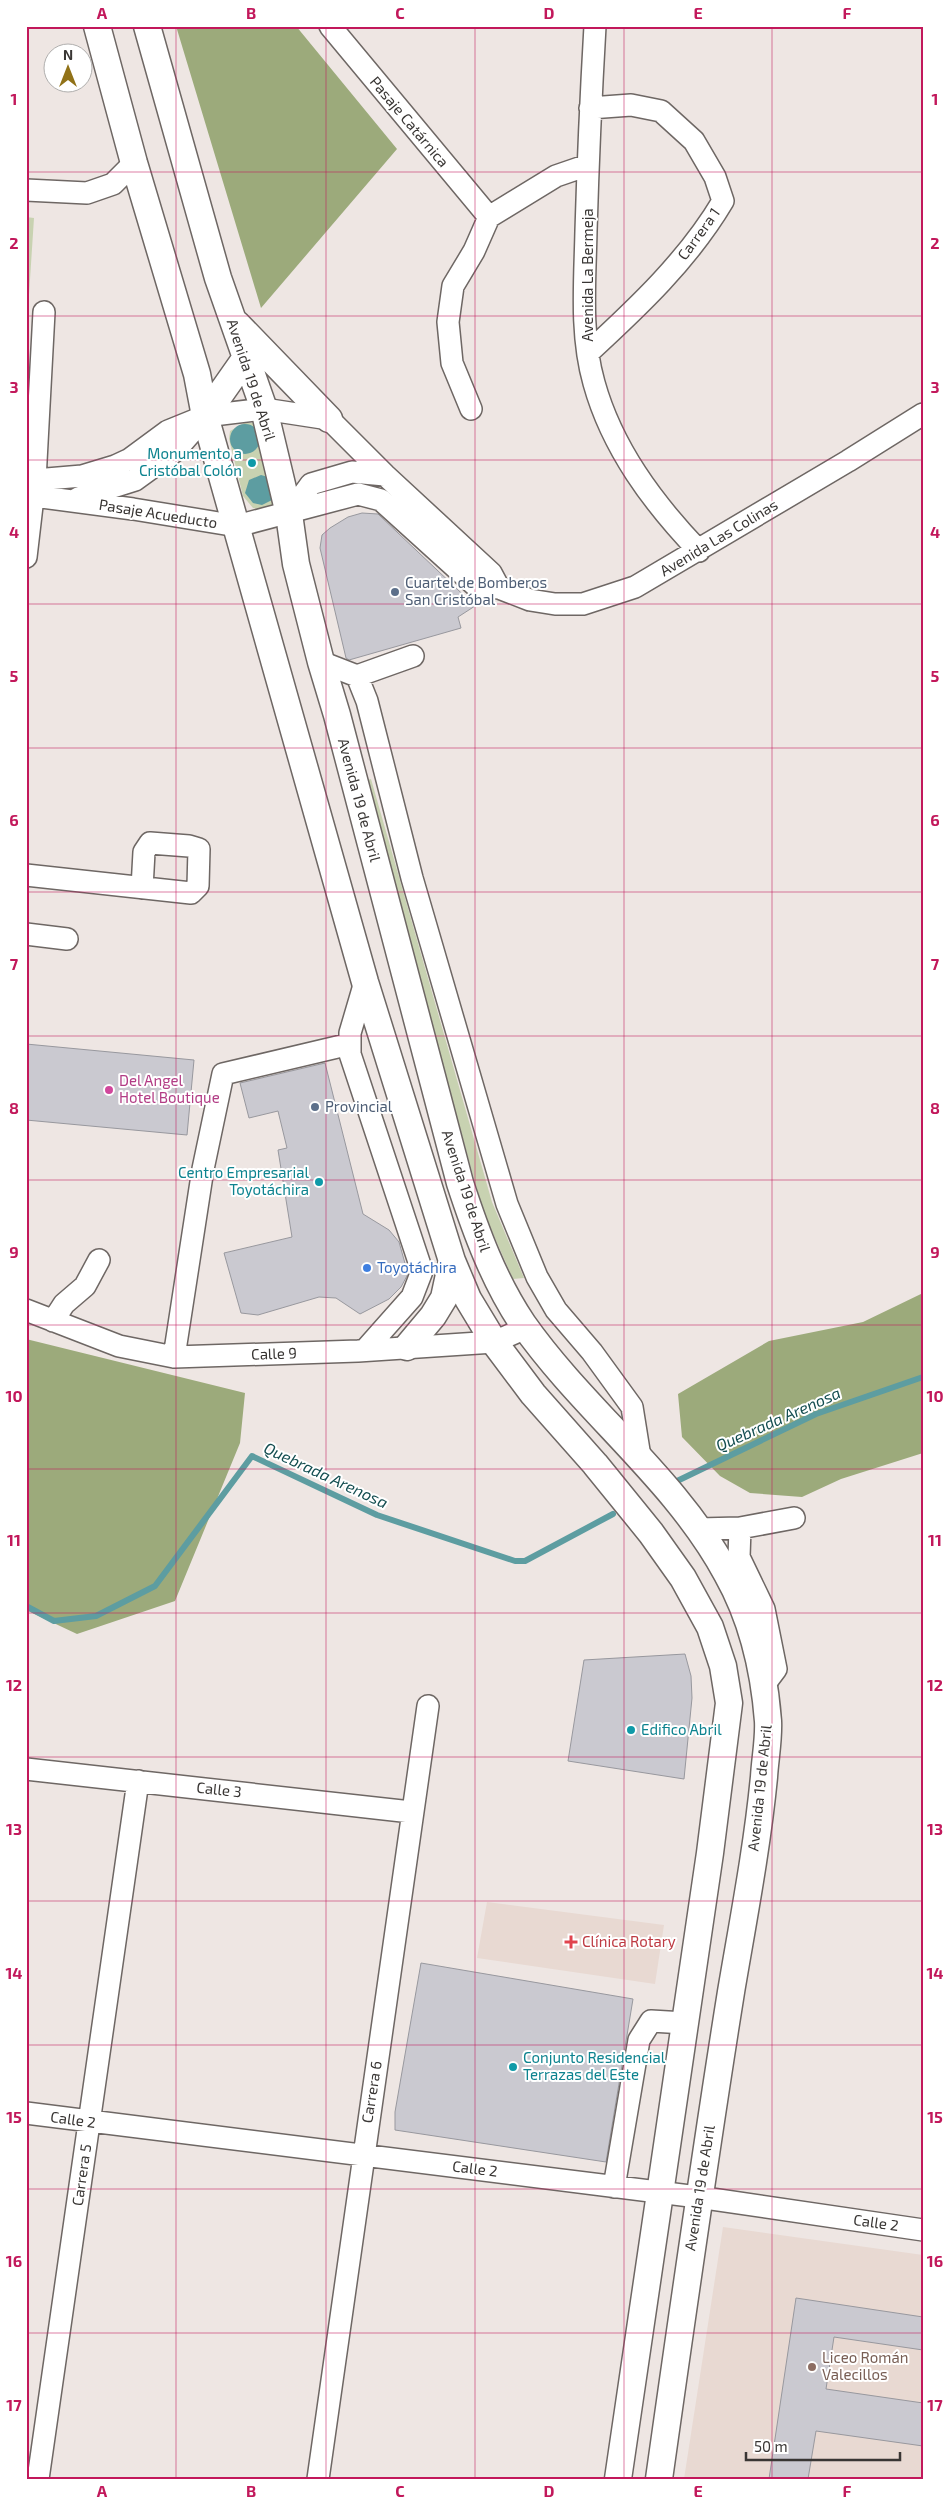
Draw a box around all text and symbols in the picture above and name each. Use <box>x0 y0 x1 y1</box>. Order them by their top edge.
text: A <box>97 3 108 22</box>
text: B <box>246 3 256 22</box>
text: C <box>395 3 405 22</box>
text: D <box>544 3 555 22</box>
text: E <box>693 3 703 22</box>
text: F <box>843 3 852 22</box>
north arrow <box>42 42 92 92</box>
text: N <box>63 46 73 63</box>
street label: Pasaje Catárnica <box>366 72 453 171</box>
text: 1 <box>11 89 17 108</box>
text: 1 <box>932 89 938 108</box>
street label: Carrera 1 <box>673 204 723 263</box>
street label: Avenida La Bermeja <box>578 208 597 342</box>
text: 2 <box>9 233 19 252</box>
text: 2 <box>930 233 940 252</box>
street label: Avenida 19 de Abril <box>224 316 280 443</box>
text: 3 <box>9 377 19 396</box>
text: 3 <box>930 377 940 396</box>
place label: Monumento a Cristóbal Colón <box>139 444 242 479</box>
marker: Monumento a Cristóbal Colón <box>246 457 258 469</box>
street label: Pasaje Acueducto <box>98 495 219 532</box>
street label: Avenida Las Colinas <box>656 495 781 579</box>
text: 4 <box>9 522 19 541</box>
text: 4 <box>930 522 940 541</box>
place label: Cuartel de Bomberos San Cristóbal <box>405 573 547 608</box>
marker: Cuartel de Bomberos San Cristóbal <box>389 586 401 598</box>
text: 5 <box>10 666 19 685</box>
text: 5 <box>931 666 940 685</box>
street label: Avenida 19 de Abril <box>335 736 385 864</box>
text: 6 <box>9 810 19 829</box>
text: 6 <box>930 810 940 829</box>
text: 7 <box>10 954 19 973</box>
text: 7 <box>931 954 940 973</box>
place label: Del Angel Hotel Boutique <box>119 1071 220 1106</box>
marker: Del Angel Hotel Boutique <box>103 1084 115 1096</box>
place label: Provincial <box>325 1097 393 1115</box>
text: 8 <box>9 1098 19 1117</box>
text: 8 <box>930 1098 940 1117</box>
marker: Provincial <box>309 1101 321 1113</box>
street label: Avenida 19 de Abril <box>439 1127 495 1254</box>
place label: Centro Empresarial Toyotáchira <box>178 1163 310 1198</box>
marker: Centro Empresarial Toyotáchira <box>313 1176 325 1188</box>
text: 9 <box>9 1242 19 1261</box>
text: 9 <box>930 1242 940 1261</box>
place label: Toyotáchira <box>377 1258 457 1276</box>
marker: Toyotáchira <box>361 1262 373 1274</box>
street label: Calle 9 <box>251 1343 297 1363</box>
water label: Quebrada Arenosa <box>712 1382 844 1456</box>
text: 10 <box>5 1386 23 1405</box>
text: 10 <box>926 1386 944 1405</box>
water label: Quebrada Arenosa <box>261 1437 391 1513</box>
text: 11 <box>7 1530 21 1549</box>
text: 11 <box>928 1530 942 1549</box>
text: 12 <box>6 1675 22 1694</box>
text: 12 <box>927 1675 943 1694</box>
place label: Edifico Abril <box>641 1720 722 1738</box>
street label: Avenida 19 de Abril <box>743 1723 775 1852</box>
marker: Edifico Abril <box>625 1724 637 1736</box>
street label: Calle 3 <box>196 1778 243 1800</box>
text: 13 <box>6 1819 22 1838</box>
text: 13 <box>927 1819 943 1838</box>
place label: Clínica Rotary <box>582 1932 676 1950</box>
marker: Clínica Rotary <box>564 1935 578 1949</box>
text: 14 <box>5 1963 23 1982</box>
text: 14 <box>926 1963 944 1982</box>
place label: Conjunto Residencial Terrazas del Este <box>523 2048 666 2083</box>
street label: Carrera 6 <box>357 2059 385 2124</box>
marker: Conjunto Residencial Terrazas del Este <box>507 2061 519 2073</box>
text: 15 <box>6 2107 22 2126</box>
street label: Calle 2 <box>49 2107 97 2131</box>
text: 15 <box>927 2107 943 2126</box>
street label: Avenida 19 de Abril <box>680 2123 718 2252</box>
street label: Carrera 5 <box>68 2143 94 2207</box>
street label: Calle 2 <box>451 2156 499 2180</box>
street label: Calle 2 <box>852 2210 900 2234</box>
text: 16 <box>6 2251 22 2270</box>
text: 16 <box>927 2251 943 2270</box>
place label: Liceo Román Valecillos <box>822 2348 908 2383</box>
marker: Liceo Román Valecillos <box>806 2361 818 2373</box>
text: 17 <box>6 2395 22 2414</box>
text: 17 <box>927 2395 943 2414</box>
scale bar <box>746 2430 900 2462</box>
text: 50 m <box>754 2437 788 2455</box>
text: A <box>97 2481 108 2500</box>
text: B <box>246 2481 256 2500</box>
text: C <box>395 2481 405 2500</box>
text: D <box>544 2481 555 2500</box>
text: E <box>693 2481 703 2500</box>
text: F <box>843 2481 852 2500</box>

